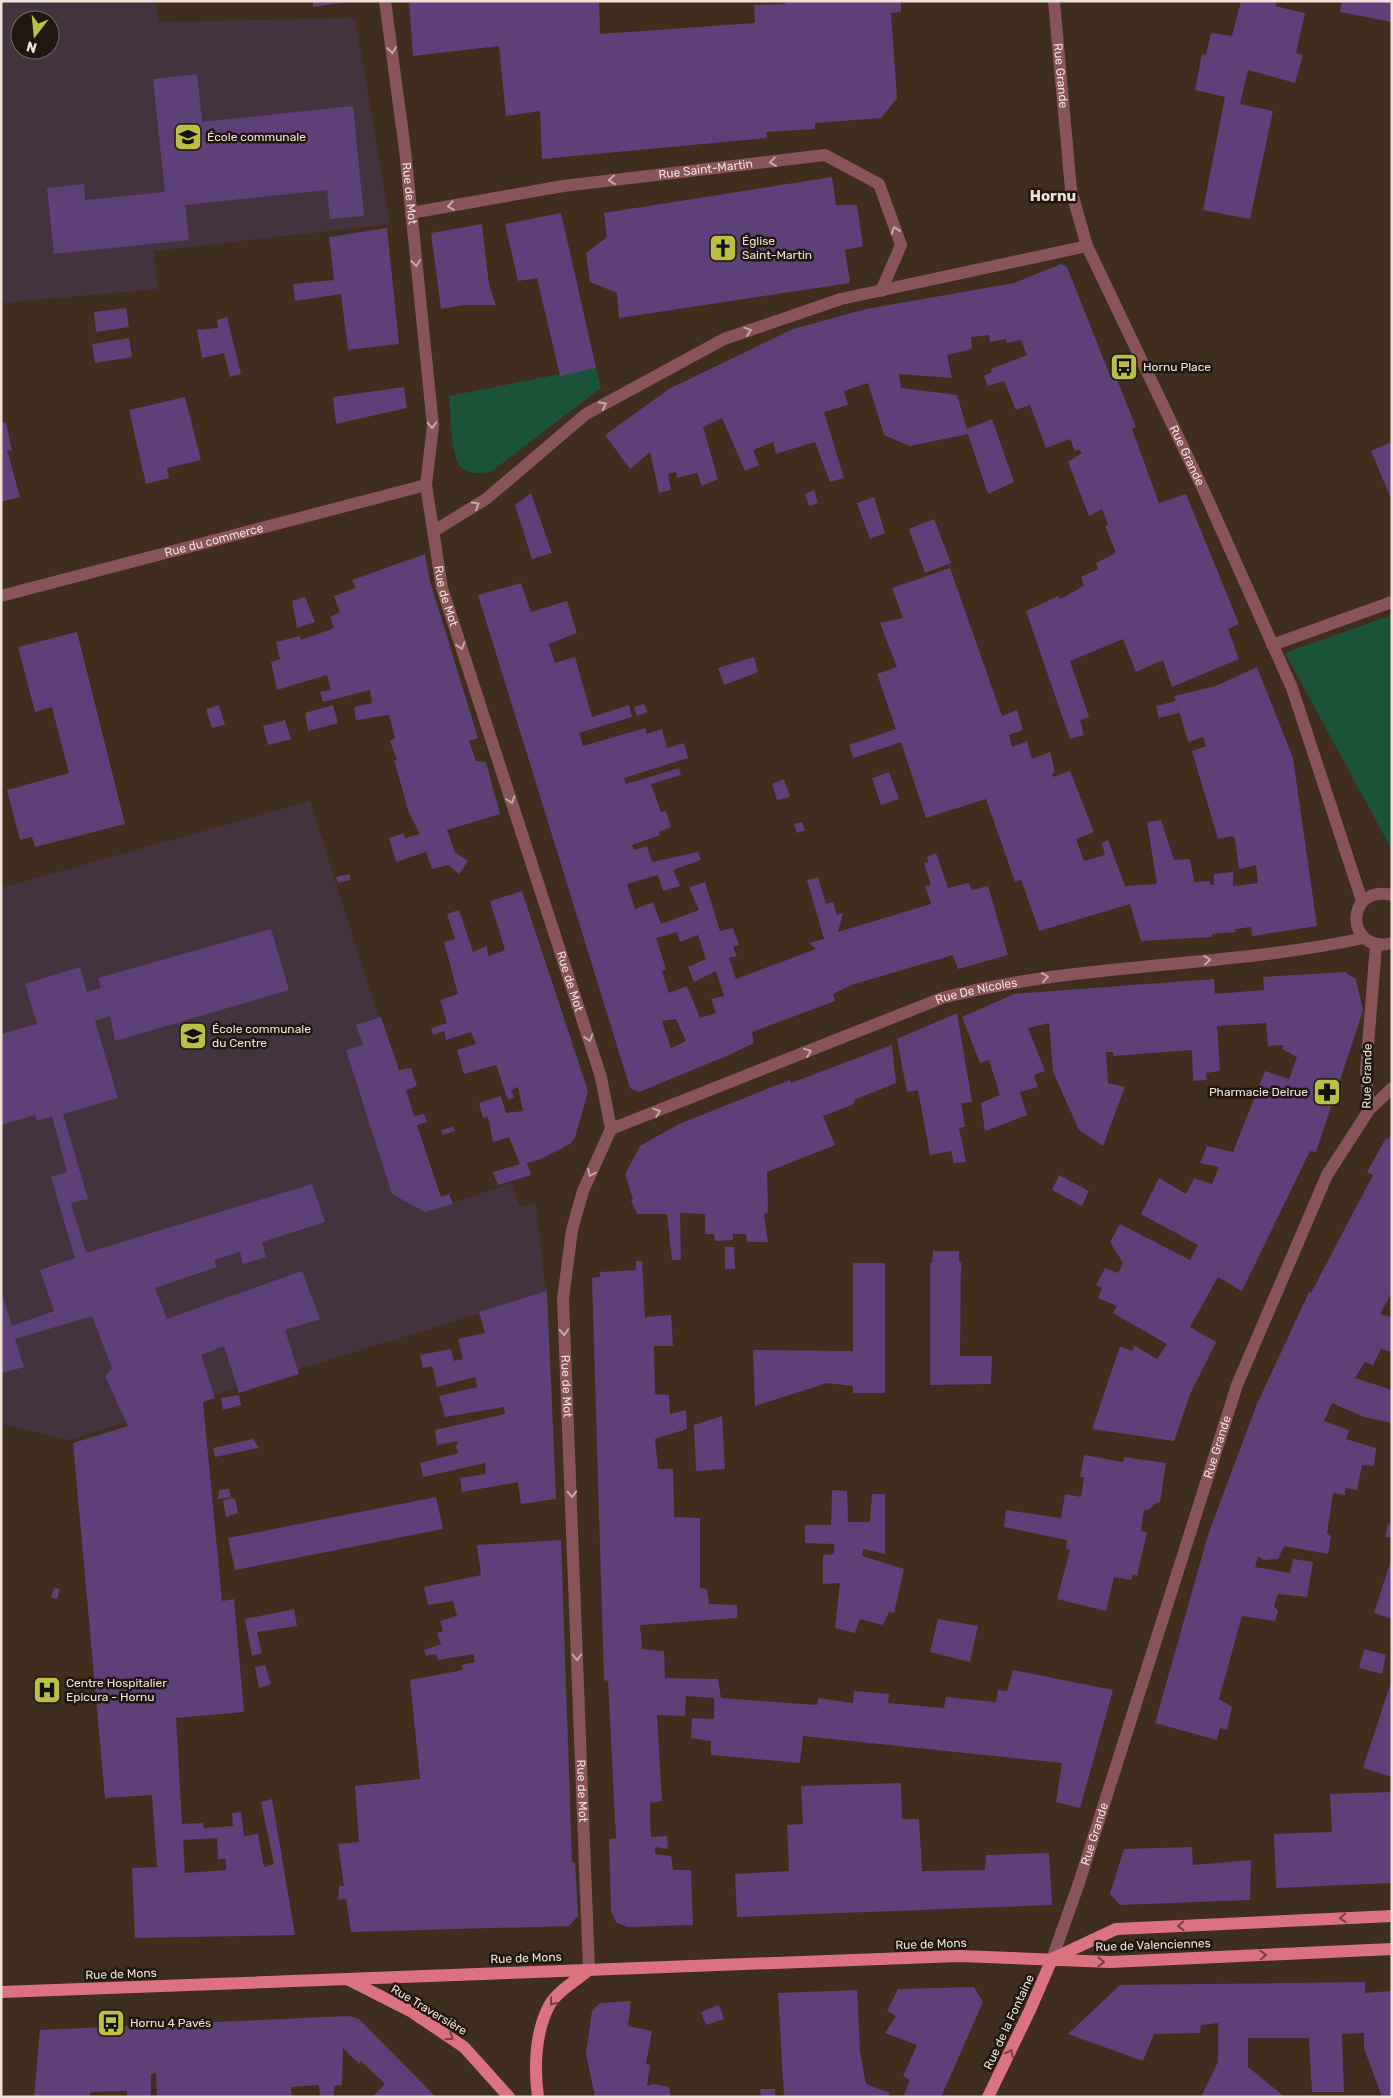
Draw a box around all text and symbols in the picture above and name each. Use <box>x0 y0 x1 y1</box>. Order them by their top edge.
north arrow <box>10 10 60 60</box>
text: N <box>24 37 39 57</box>
street label: Rue Grande <box>1051 43 1071 109</box>
one-way arrow <box>386 46 397 54</box>
school or university icon: École communale <box>173 122 203 152</box>
place label: École communale <box>207 130 306 144</box>
one-way arrow <box>769 156 777 167</box>
street label: Rue Saint-Martin <box>658 157 754 182</box>
street label: Rue de Mot <box>399 162 420 226</box>
one-way arrow <box>607 174 615 185</box>
district label: Hornu <box>1030 187 1076 205</box>
one-way arrow <box>447 201 456 211</box>
one-way arrow <box>891 226 901 234</box>
church icon: Église Saint-Martin <box>708 233 738 263</box>
place label: Église Saint-Martin <box>742 234 812 262</box>
one-way arrow <box>410 259 421 267</box>
one-way arrow <box>743 327 751 337</box>
bus stop icon: Hornu Place <box>1109 352 1139 382</box>
place label: Hornu Place <box>1143 360 1211 374</box>
one-way arrow <box>598 401 607 411</box>
one-way arrow <box>427 422 437 429</box>
street label: Rue Grande <box>1167 423 1207 488</box>
one-way arrow <box>471 502 480 512</box>
street label: Rue du commerce <box>163 521 265 560</box>
street label: Rue de Mot <box>432 564 461 628</box>
one-way arrow <box>455 641 465 650</box>
one-way arrow <box>506 796 516 804</box>
street label: Rue de Mot <box>554 949 586 1014</box>
one-way arrow <box>1203 955 1211 966</box>
one-way arrow <box>1042 972 1050 983</box>
street label: Rue De Nicoles <box>933 975 1018 1007</box>
school or university icon: École communale du Centre <box>178 1021 208 1051</box>
place label: École communale du Centre <box>212 1022 311 1050</box>
one-way arrow <box>583 1033 593 1042</box>
street label: Rue Grande <box>1359 1043 1375 1109</box>
one-way arrow <box>803 1047 812 1058</box>
pharmacy icon: Pharmacie Delrue <box>1312 1077 1342 1107</box>
place label: Pharmacie Delrue <box>1209 1085 1308 1099</box>
one-way arrow <box>652 1108 661 1118</box>
one-way arrow <box>587 1168 597 1177</box>
one-way arrow <box>559 1328 570 1336</box>
street label: Rue de Mot <box>558 1355 575 1418</box>
street label: Rue Grande <box>1201 1414 1234 1480</box>
one-way arrow <box>566 1491 577 1499</box>
one-way arrow <box>572 1653 583 1661</box>
hospital icon: Centre Hospitalier Epicura - Hornu <box>32 1675 62 1705</box>
place label: Centre Hospitalier Epicura - Hornu <box>66 1676 167 1704</box>
street label: Rue de Mot <box>574 1759 590 1823</box>
street label: Rue Grande <box>1078 1801 1111 1867</box>
one-way arrow <box>1339 1913 1346 1923</box>
one-way arrow <box>1176 1921 1184 1931</box>
street label: Rue de Mons <box>895 1936 967 1952</box>
street label: Rue de Valenciennes <box>1095 1936 1211 1954</box>
street label: Rue de Mons <box>490 1950 562 1966</box>
one-way arrow <box>1259 1950 1267 1961</box>
one-way arrow <box>1097 1956 1105 1967</box>
street label: Rue de Mons <box>85 1966 157 1982</box>
street label: Rue de la Fontaine <box>981 1972 1037 2072</box>
street label: Rue Traversière <box>389 1982 470 2038</box>
one-way arrow <box>550 1997 559 2006</box>
bus stop icon: Hornu 4 Pavés <box>96 2008 126 2038</box>
place label: Hornu 4 Pavés <box>130 2016 211 2030</box>
one-way arrow <box>444 2031 453 2041</box>
one-way arrow <box>1004 2049 1014 2058</box>

